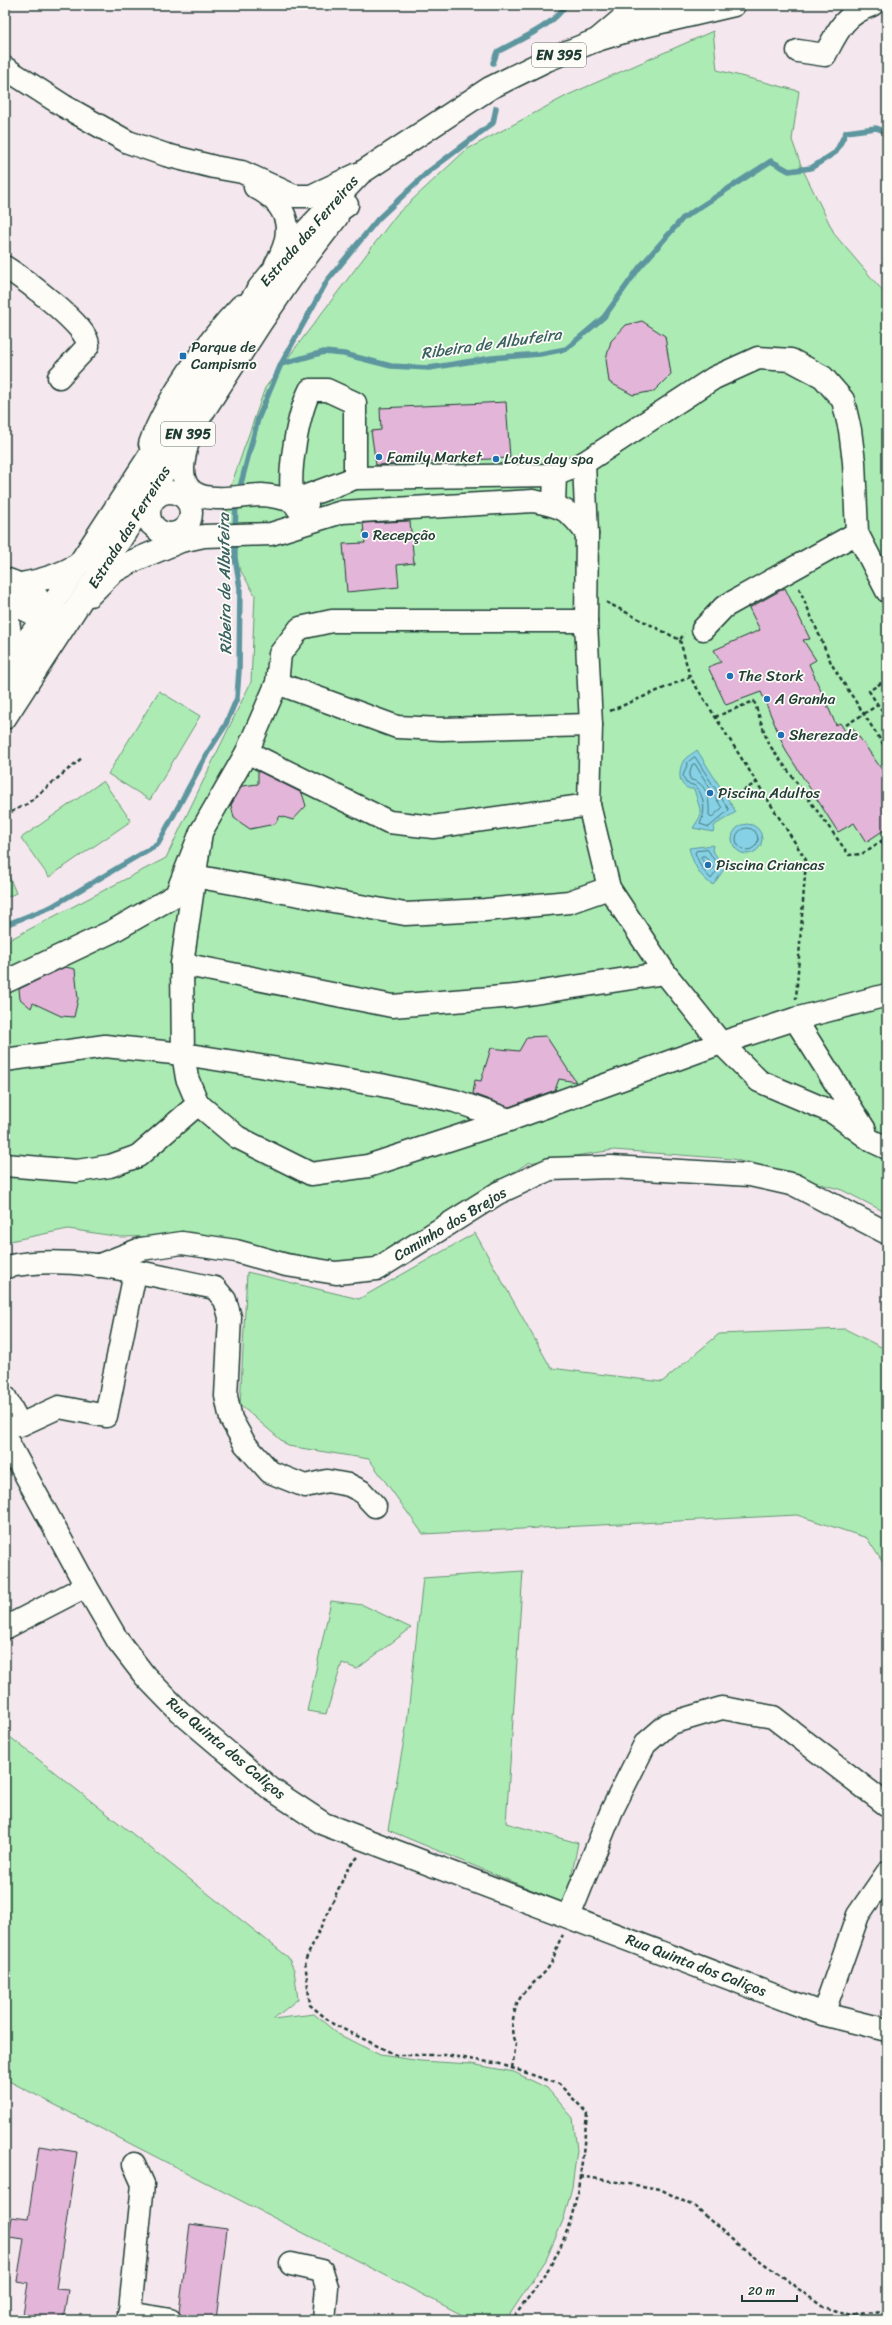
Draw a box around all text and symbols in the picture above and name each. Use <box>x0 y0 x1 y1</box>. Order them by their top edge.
road number: EN 395 <box>532 43 586 67</box>
street label: Estrada das Ferreiras <box>253 169 365 293</box>
water label: Ribeira de Albufeira <box>419 319 565 368</box>
place label: Parque de Campismo <box>191 334 257 377</box>
marker: Parque de Campismo <box>178 351 188 361</box>
road number: EN 395 <box>161 422 215 446</box>
place label: Family Market <box>387 444 483 470</box>
place label: Lotus day spa <box>504 446 594 472</box>
marker: Family Market <box>374 452 384 462</box>
marker: Lotus day spa <box>491 454 501 464</box>
street label: Estrada das Ferreiras <box>81 460 177 594</box>
water label: Ribeira de Albufeira <box>209 511 240 655</box>
place label: Recepção <box>373 522 436 548</box>
marker: Recepção <box>360 530 370 540</box>
place label: The Stork <box>738 663 805 689</box>
marker: The Stork <box>725 671 735 681</box>
place label: A Granha <box>774 686 836 712</box>
marker: A Granha <box>762 694 772 704</box>
place label: Sherezade <box>789 722 858 748</box>
marker: Sherezade <box>776 730 786 740</box>
place label: Piscina Adultos <box>718 780 820 806</box>
marker: Piscina Adultos <box>705 788 715 798</box>
place label: Piscina Criancas <box>716 852 825 878</box>
marker: Piscina Criancas <box>703 860 713 870</box>
street label: Caminho dos Brejos <box>388 1180 512 1268</box>
street label: Rua Quinta dos Caliços <box>161 1690 292 1806</box>
street label: Rua Quinta dos Caliços <box>622 1926 771 2004</box>
scale bar <box>742 2277 797 2303</box>
text: 20 m <box>748 2280 775 2302</box>

